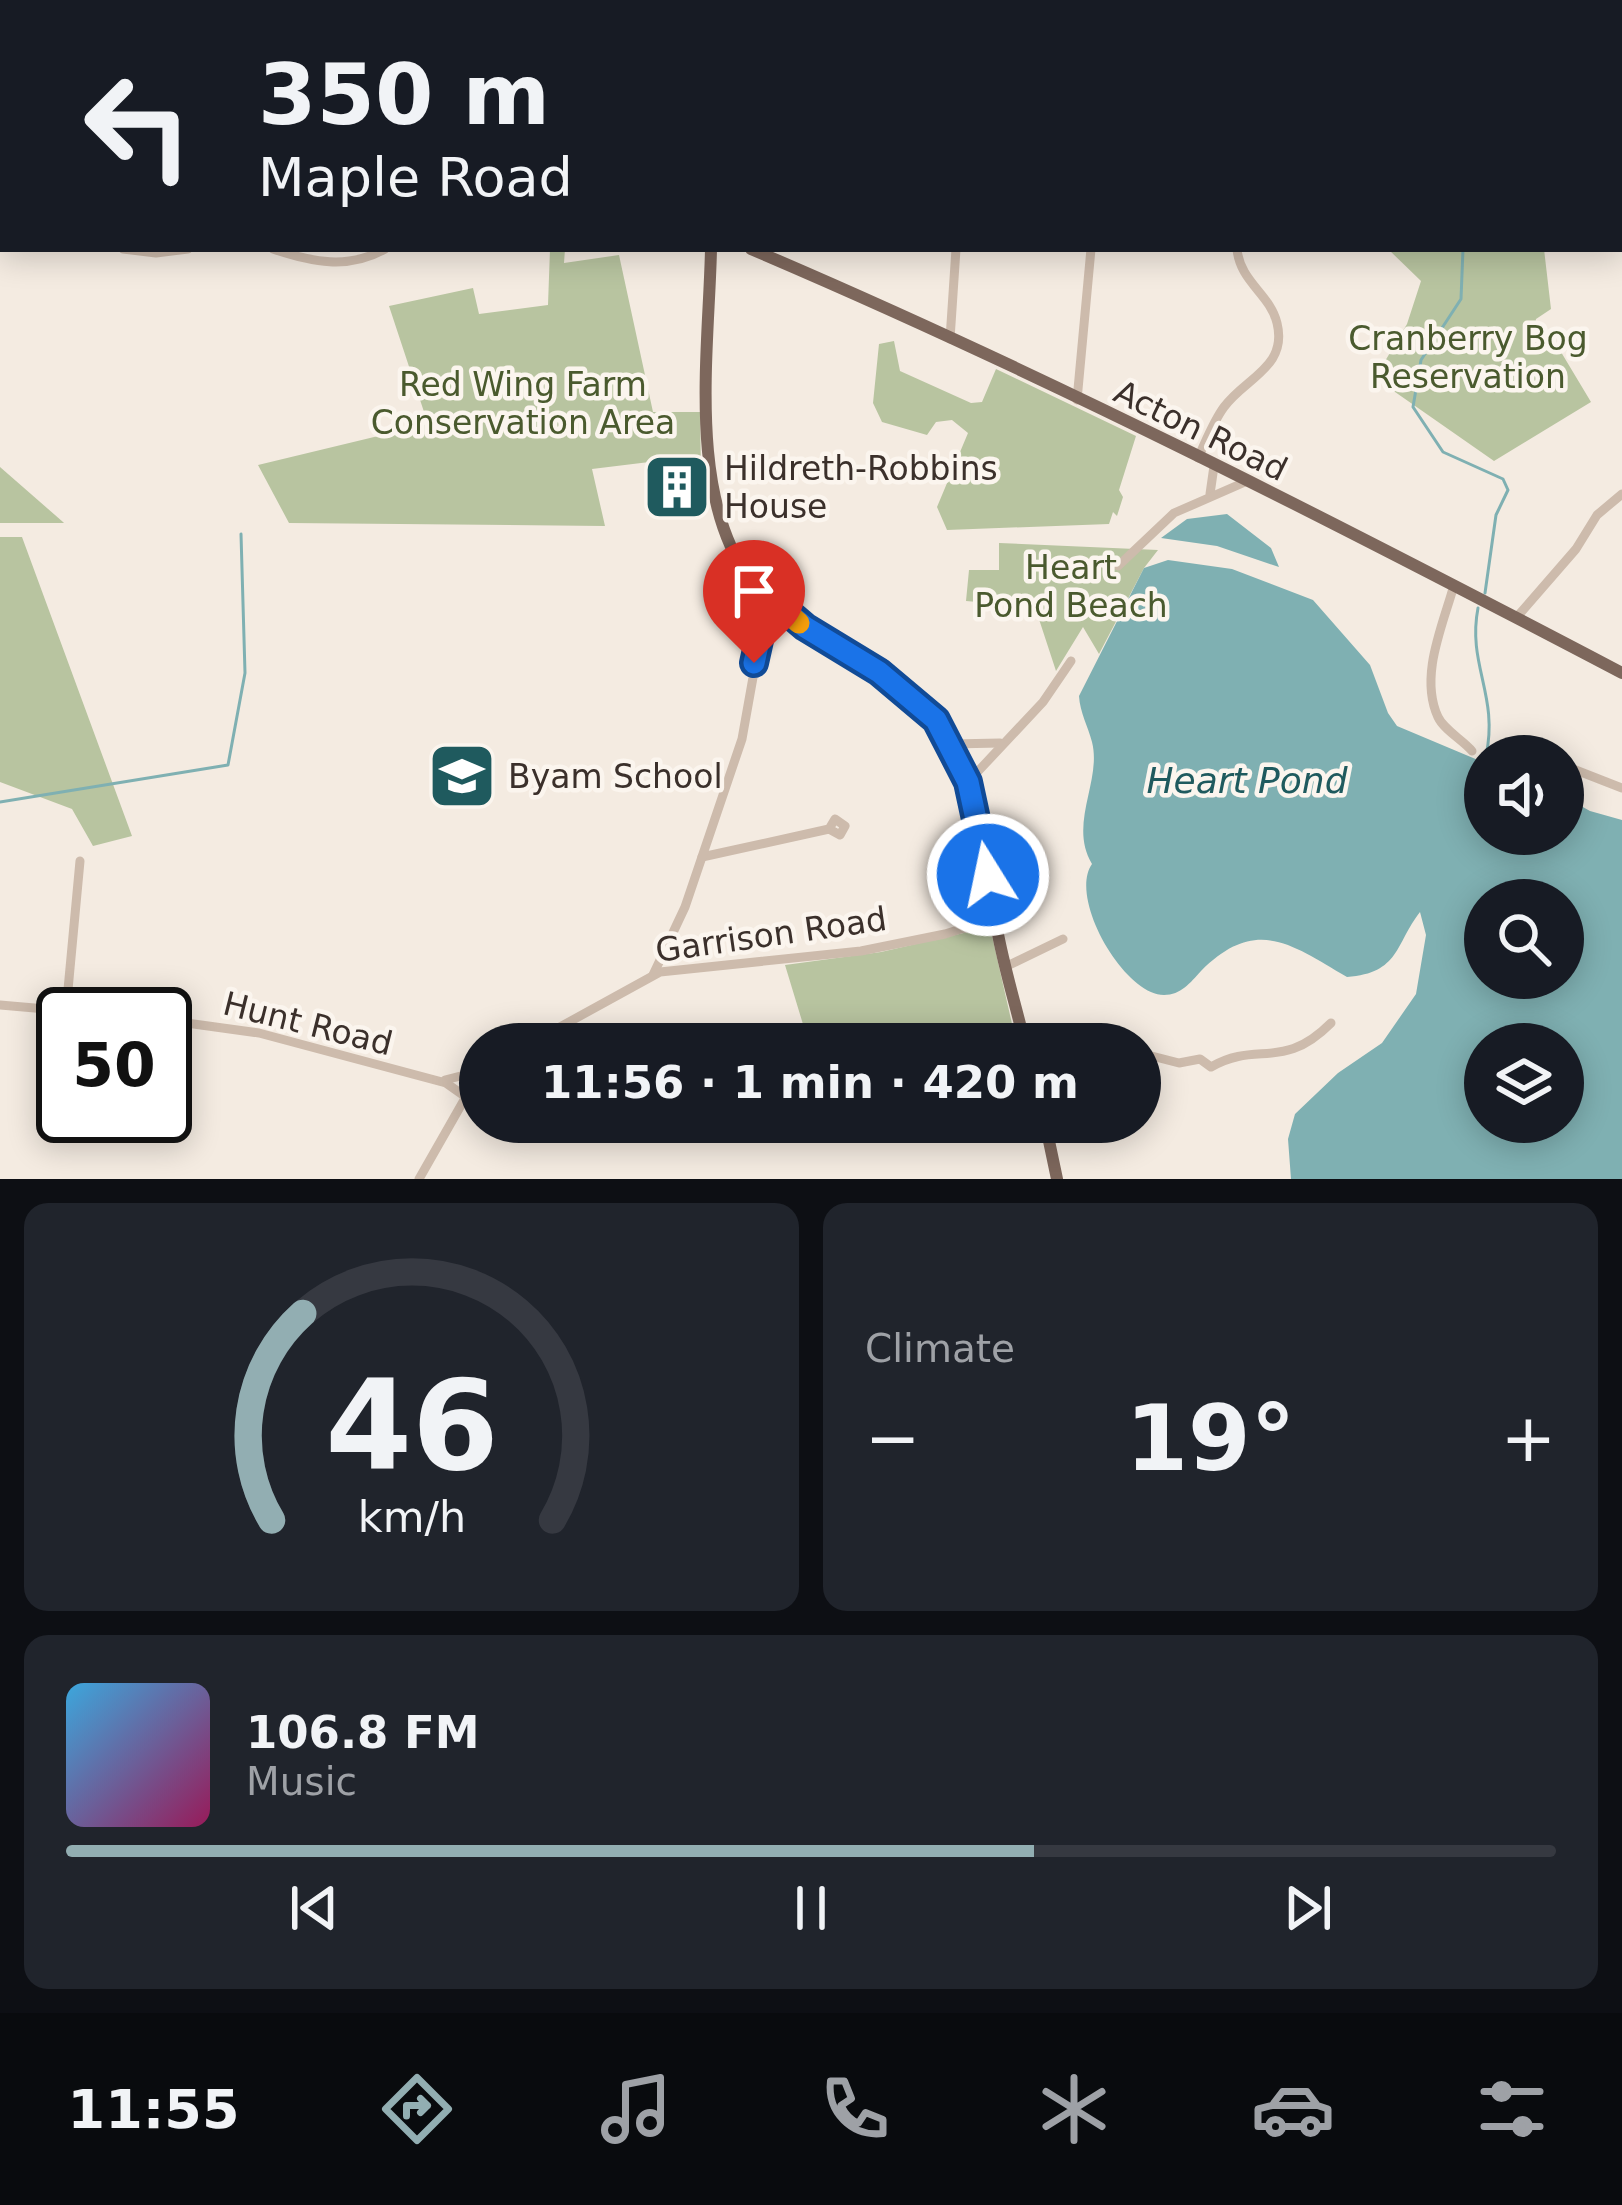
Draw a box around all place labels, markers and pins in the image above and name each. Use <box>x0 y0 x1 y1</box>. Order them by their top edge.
place label: Hildreth-Robbins House <box>724 449 998 526</box>
building icon: Hildreth-Robbins House <box>642 452 712 522</box>
pin <box>703 540 805 663</box>
school or university icon: Byam School <box>427 741 497 811</box>
place label: Byam School <box>508 757 723 796</box>

